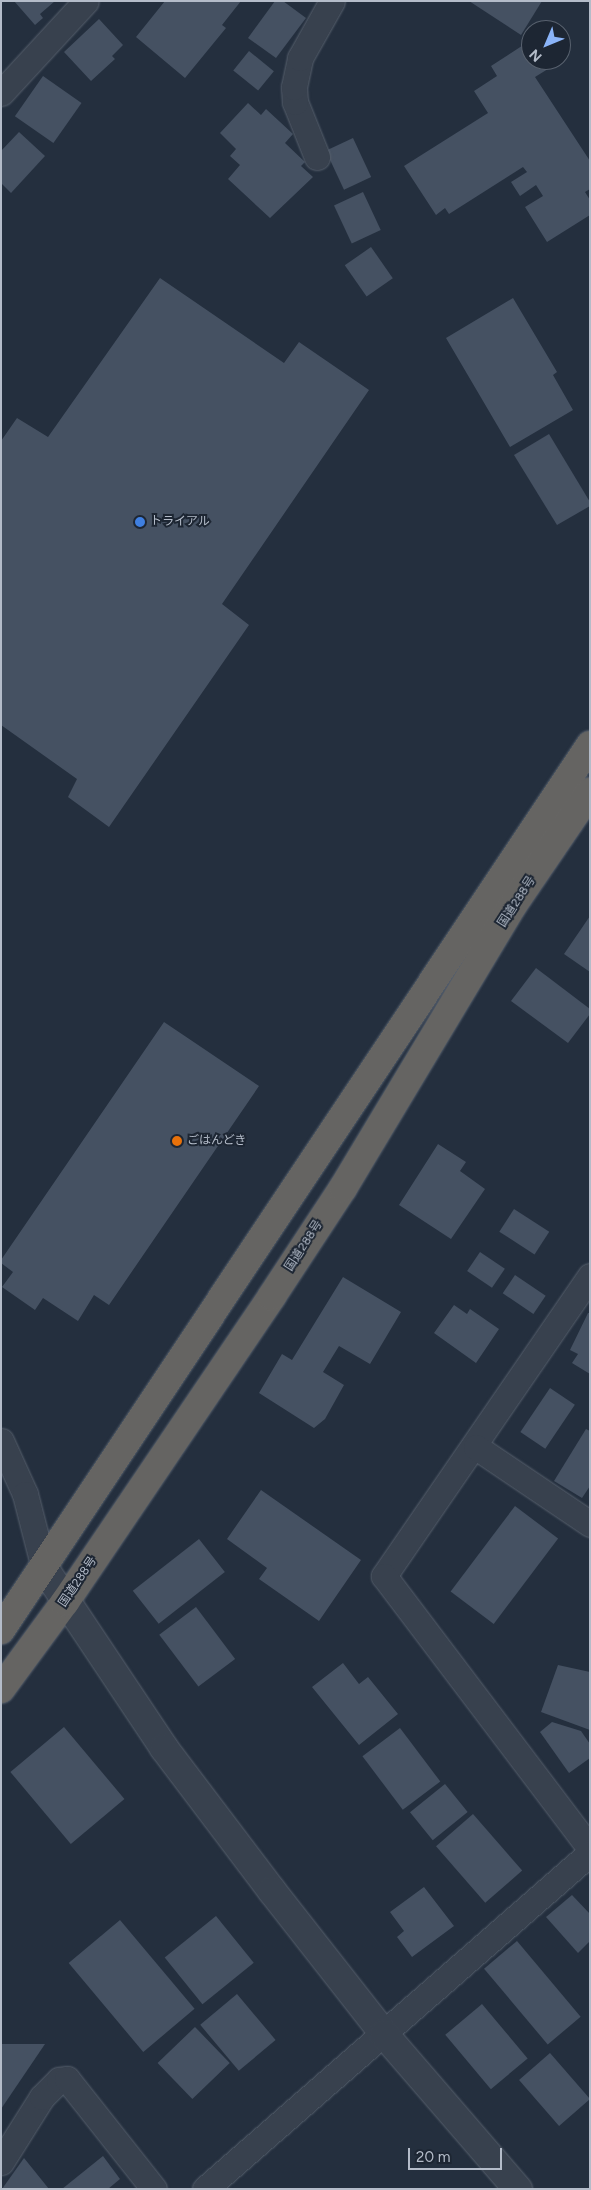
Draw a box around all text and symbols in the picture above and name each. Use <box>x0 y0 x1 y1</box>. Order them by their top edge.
north arrow <box>521 20 571 70</box>
text: N <box>526 45 546 65</box>
place label: トライアル <box>150 515 210 529</box>
marker: トライアル <box>134 516 146 528</box>
street label: 国道288号 <box>495 874 539 930</box>
place label: ごはんどき <box>187 1134 247 1148</box>
marker: ごはんどき <box>171 1135 183 1147</box>
street label: 国道288号 <box>282 1218 326 1274</box>
street label: 国道288号 <box>56 1554 100 1610</box>
scale bar <box>411 2138 505 2170</box>
text: 20 m <box>416 2148 450 2166</box>

